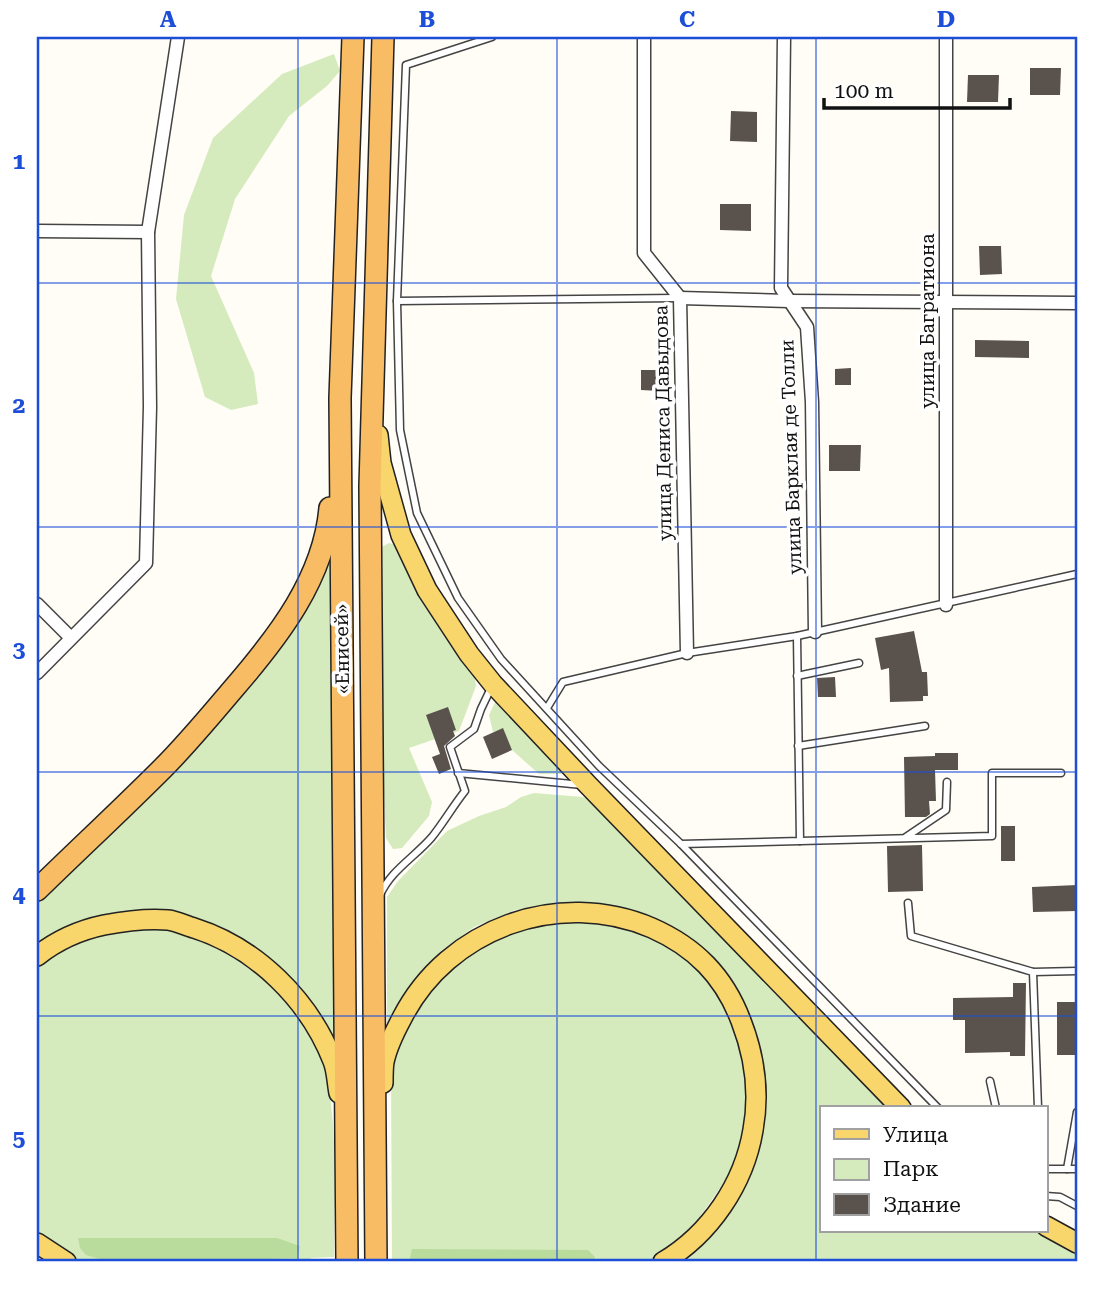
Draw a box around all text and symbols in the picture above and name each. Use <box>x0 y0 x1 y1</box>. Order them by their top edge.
text: A <box>160 6 177 33</box>
text: B <box>419 6 435 33</box>
text: C <box>679 6 695 33</box>
text: D <box>937 6 955 33</box>
scale bar <box>824 66 1009 110</box>
text: 100 m <box>834 79 894 103</box>
text: 1 <box>13 148 26 175</box>
street label: улица Багратиона <box>916 233 939 409</box>
street label: улица Дениса Давыдова <box>649 304 677 541</box>
street label: улица Барклая де Толли <box>775 339 807 575</box>
text: 2 <box>13 392 25 419</box>
street label: «Енисей» <box>330 604 354 694</box>
text: 3 <box>13 636 26 663</box>
text: 4 <box>13 881 26 908</box>
legend <box>820 1106 1048 1232</box>
text: Улица <box>883 1123 949 1147</box>
text: 5 <box>13 1125 26 1152</box>
text: Парк <box>883 1157 939 1181</box>
text: Здание <box>883 1193 961 1217</box>

